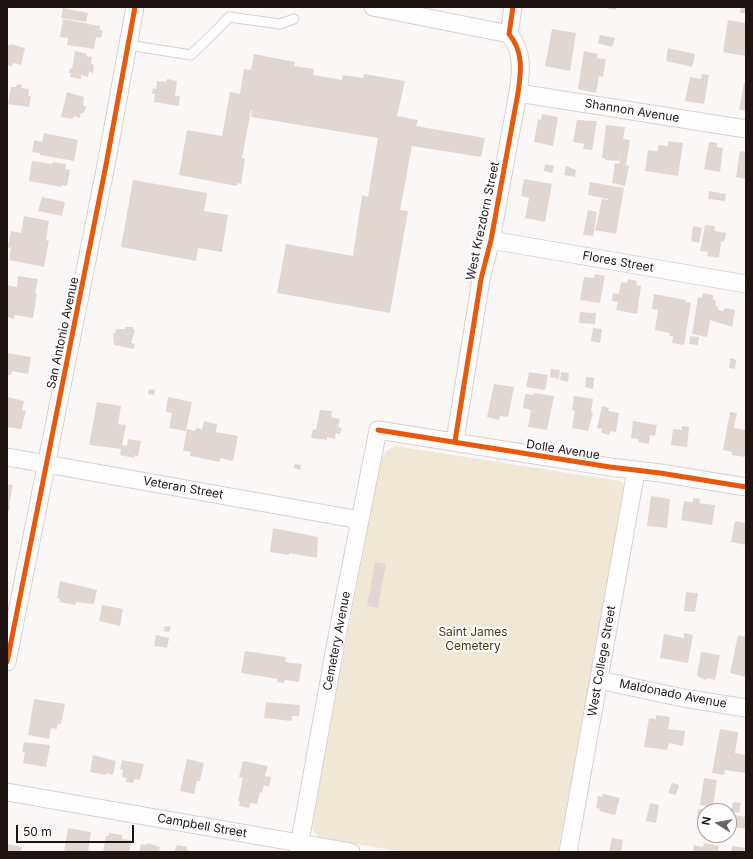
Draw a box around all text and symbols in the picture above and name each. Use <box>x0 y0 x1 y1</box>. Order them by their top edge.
street label: Shannon Avenue <box>584 96 680 126</box>
street label: West Krezdorn Street <box>463 160 503 282</box>
street label: Flores Street <box>581 249 655 275</box>
street label: San Antonio Avenue <box>44 276 82 390</box>
street label: Dolle Avenue <box>525 437 601 463</box>
street label: Veteran Street <box>142 474 224 502</box>
street label: Cemetery Avenue <box>320 590 354 692</box>
street label: West College Street <box>585 604 619 718</box>
park label: Saint James Cemetery <box>438 625 508 653</box>
street label: Maldonado Avenue <box>618 677 728 711</box>
north arrow <box>697 803 737 843</box>
street label: Campbell Street <box>156 811 248 841</box>
text: N <box>699 815 714 826</box>
scale bar <box>18 817 136 843</box>
text: 50 m <box>23 824 52 839</box>

